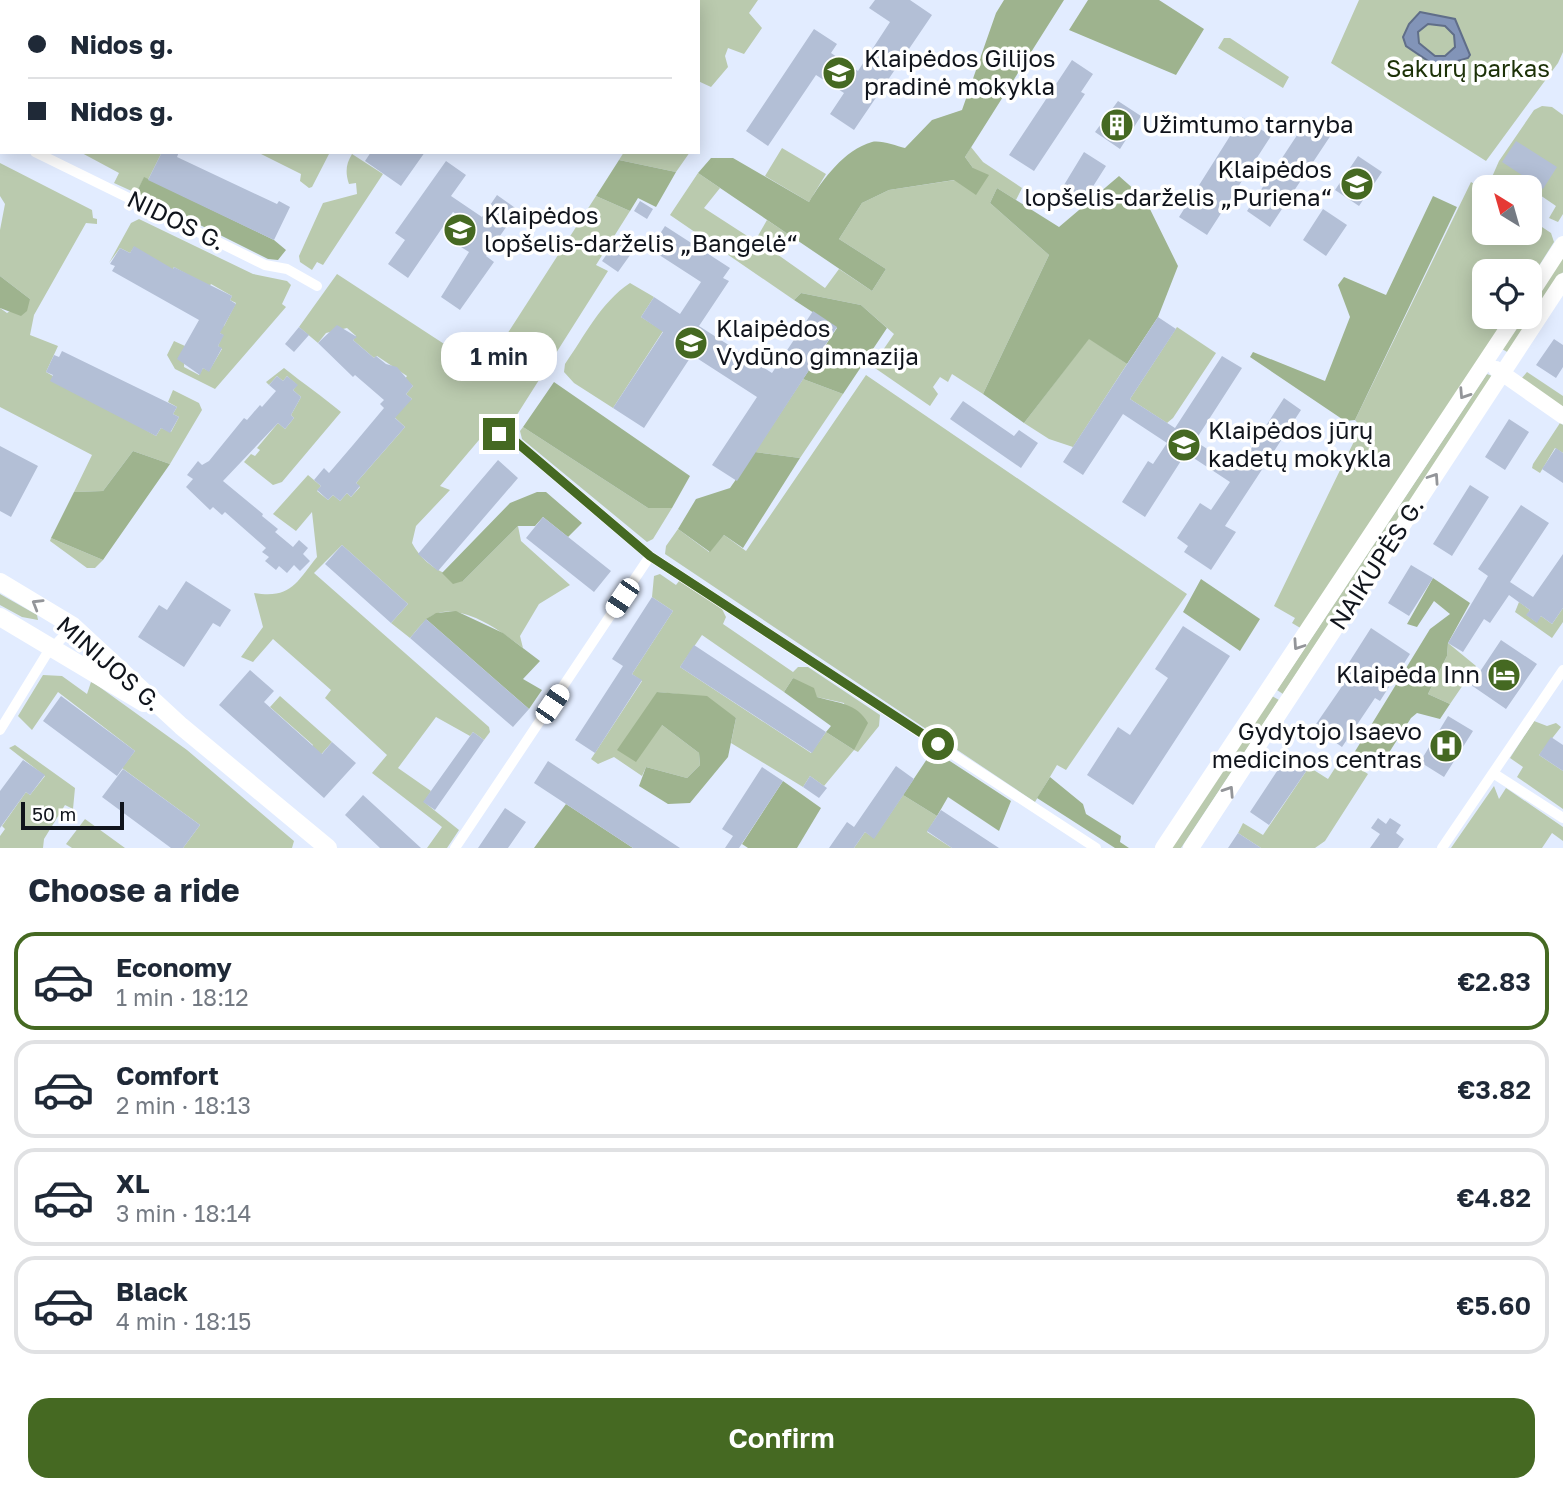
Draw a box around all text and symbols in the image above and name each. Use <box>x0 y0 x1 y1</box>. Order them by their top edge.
text: Nidos g. <box>70 29 174 60</box>
place label: Klaipėdos Gilijos pradinė mokykla <box>864 43 1056 100</box>
park label: Sakurų parkas <box>1386 53 1550 82</box>
school or university icon: Klaipėdos Gilijos pradinė mokykla <box>820 54 858 92</box>
text: Nidos g. <box>70 96 174 127</box>
building icon: Užimtumo tarnyba <box>1098 106 1136 144</box>
place label: Užimtumo tarnyba <box>1142 109 1354 138</box>
place label: Klaipėdos lopšelis-darželis „Puriena“ <box>1024 154 1332 211</box>
school or university icon: Klaipėdos lopšelis-darželis „Puriena“ <box>1338 165 1376 203</box>
north arrow <box>1472 175 1542 245</box>
map controls <box>1472 175 1542 329</box>
street label: NIDOS G. <box>123 184 230 256</box>
place label: Klaipėdos lopšelis-darželis „Bangelė“ <box>484 200 798 257</box>
school or university icon: Klaipėdos lopšelis-darželis „Bangelė“ <box>441 211 479 249</box>
button: locate <box>1472 259 1542 329</box>
place label: Klaipėdos Vydūno gimnazija <box>716 313 919 370</box>
school or university icon: Klaipėdos Vydūno gimnazija <box>672 324 710 362</box>
callout: 1 min <box>441 332 557 382</box>
text: 1 min <box>470 342 528 370</box>
one-way arrow <box>1460 386 1472 399</box>
place label: Klaipėdos jūrų kadetų mokykla <box>1208 415 1391 472</box>
route end <box>483 418 515 450</box>
school or university icon: Klaipėdos jūrų kadetų mokykla <box>1165 426 1203 464</box>
one-way arrow <box>1426 472 1439 485</box>
street label: NAIKUPĖS G. <box>1322 492 1429 635</box>
car <box>602 575 643 621</box>
one-way arrow <box>31 600 44 613</box>
street label: MINIJOS G. <box>51 609 169 716</box>
one-way arrow <box>1293 638 1306 651</box>
hotel icon: Klaipėda Inn <box>1485 656 1523 694</box>
place label: Klaipėda Inn <box>1336 659 1480 688</box>
car <box>532 681 573 727</box>
place label: Gydytojo Isaevo medicinos centras <box>1212 716 1422 773</box>
hospital icon: Gydytojo Isaevo medicinos centras <box>1427 727 1465 765</box>
route start <box>922 728 954 760</box>
one-way arrow <box>1221 786 1233 799</box>
scale bar <box>21 799 124 831</box>
text: 50 m <box>32 802 76 825</box>
text: Choose a ride <box>28 871 240 909</box>
icon: car <box>32 950 95 1013</box>
text: Economy <box>116 952 232 983</box>
text: €2.83 <box>1457 966 1531 997</box>
text: 1 min · 18:12 <box>116 983 249 1011</box>
icon: car <box>32 1058 95 1121</box>
text: Comfort <box>116 1060 219 1091</box>
text: €3.82 <box>1457 1074 1531 1105</box>
text: 2 min · 18:13 <box>116 1091 251 1119</box>
icon: car <box>32 1166 95 1229</box>
text: XL <box>116 1168 150 1199</box>
text: €4.82 <box>1457 1182 1531 1213</box>
text: 3 min · 18:14 <box>116 1199 252 1227</box>
icon: car <box>32 1274 95 1337</box>
text: Black <box>116 1276 188 1307</box>
text: €5.60 <box>1457 1290 1531 1321</box>
text: 4 min · 18:15 <box>116 1307 251 1335</box>
button: Confirm <box>28 1398 1535 1478</box>

